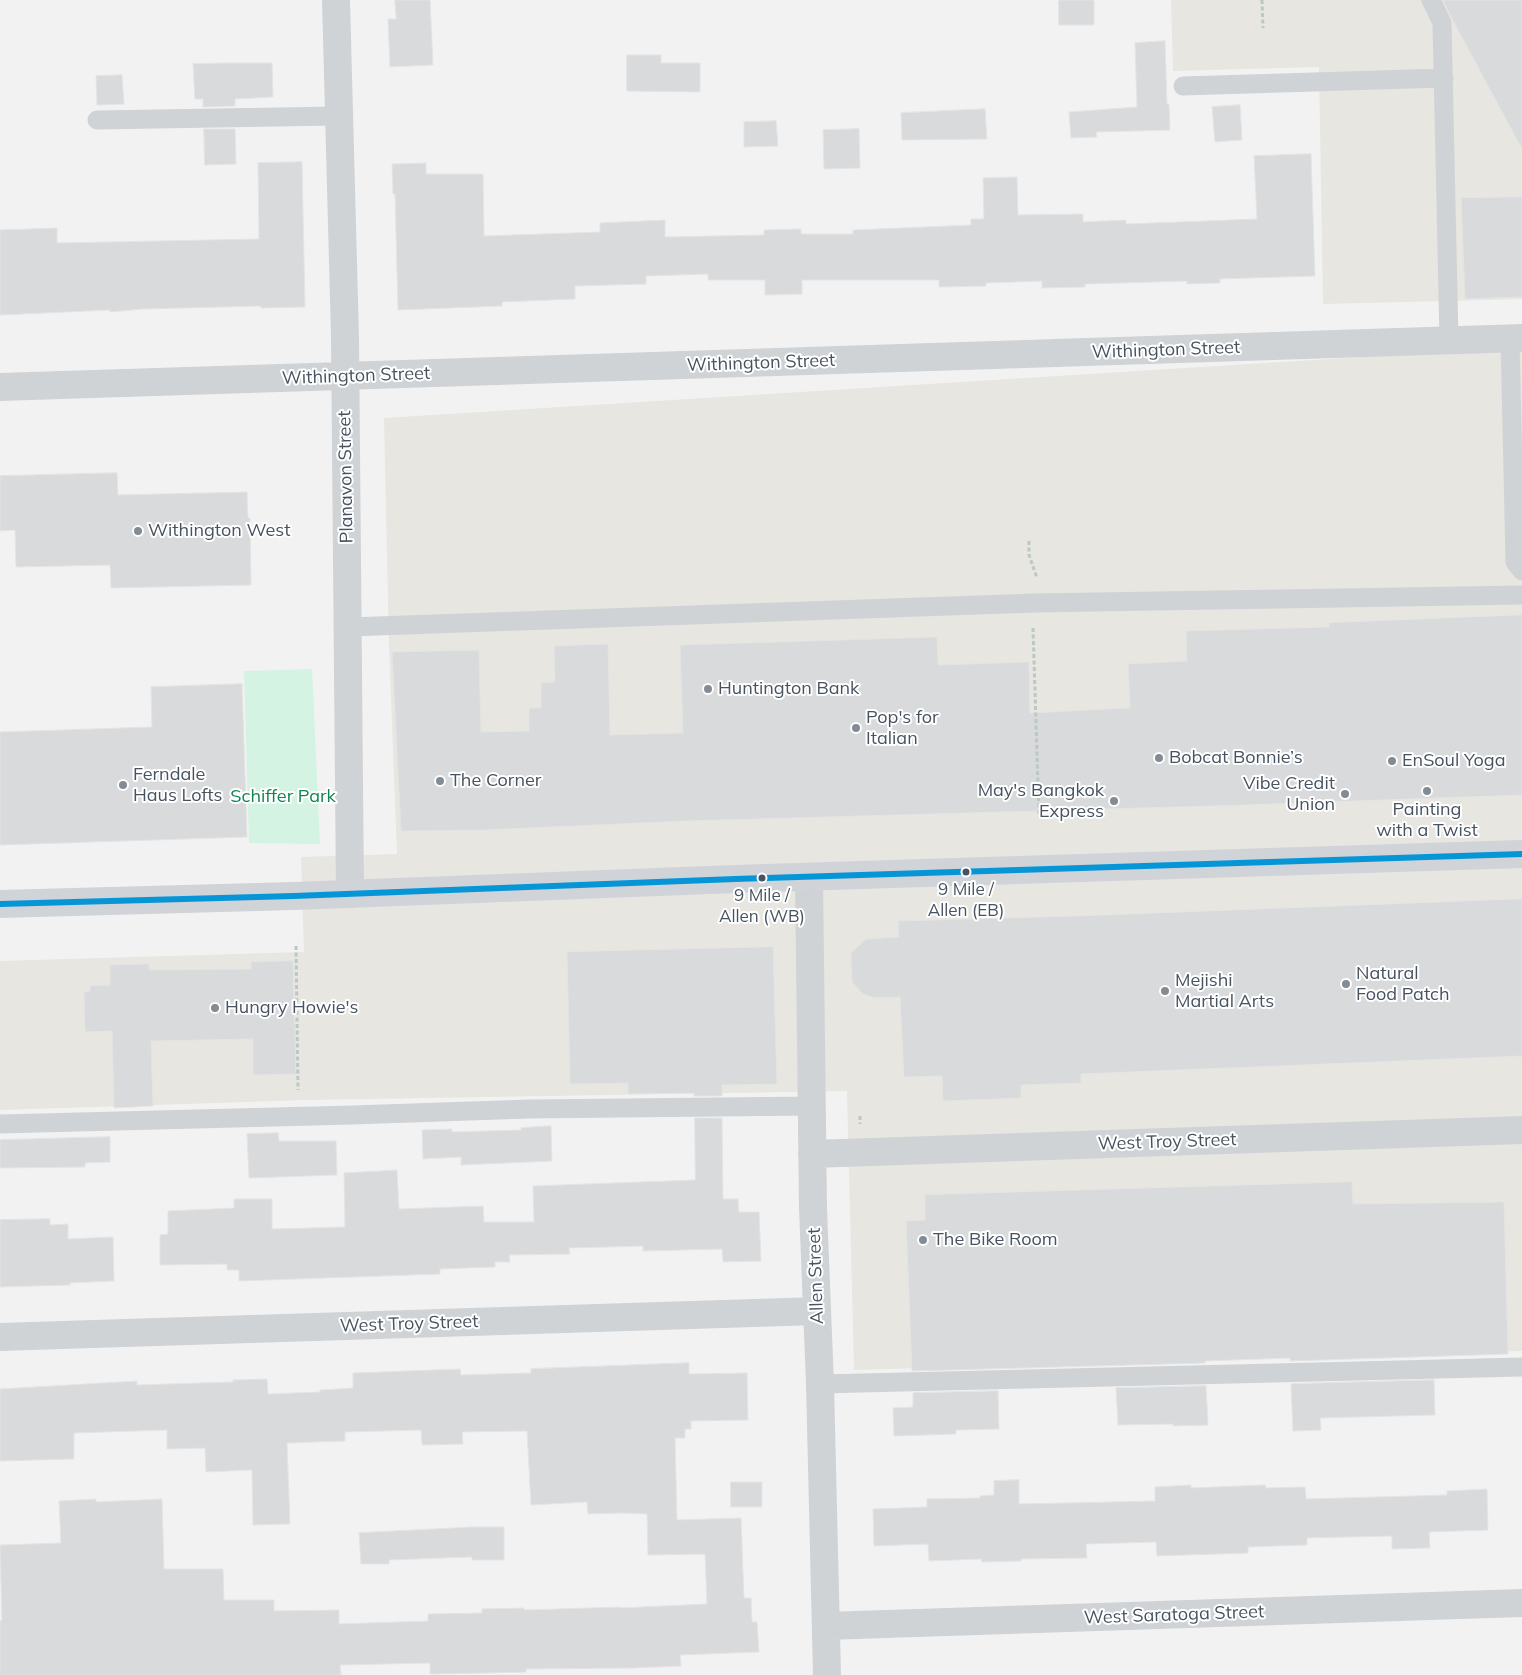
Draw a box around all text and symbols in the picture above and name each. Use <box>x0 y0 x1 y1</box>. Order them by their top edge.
street label: Withington Street <box>1091 337 1241 363</box>
street label: Withington Street <box>686 350 836 376</box>
street label: Withington Street <box>281 363 431 389</box>
street label: Planavon Street <box>334 410 358 544</box>
place label: Withington West <box>148 520 290 542</box>
marker: Withington West <box>132 525 144 537</box>
place label: Huntington Bank <box>718 678 859 700</box>
marker: Huntington Bank <box>702 683 714 695</box>
place label: Pop's for Italian <box>866 707 939 750</box>
marker: Pop's for Italian <box>850 722 862 734</box>
place label: Bobcat Bonnie’s <box>1169 747 1303 769</box>
place label: EnSoul Yoga <box>1402 750 1505 772</box>
marker: Bobcat Bonnie’s <box>1153 752 1165 764</box>
marker: EnSoul Yoga <box>1386 755 1398 767</box>
place label: Ferndale Haus Lofts <box>133 764 222 806</box>
place label: The Corner <box>450 770 541 792</box>
place label: Vibe Credit Union <box>1243 773 1335 816</box>
marker: The Corner <box>434 775 446 787</box>
marker: Ferndale Haus Lofts <box>117 779 129 791</box>
place label: May's Bangkok Express <box>978 780 1104 822</box>
marker: Painting with a Twist <box>1421 785 1433 797</box>
park label: Schiffer Park <box>230 786 336 808</box>
marker: Vibe Credit Union <box>1339 788 1351 800</box>
marker: May's Bangkok Express <box>1108 795 1120 807</box>
place label: Painting with a Twist <box>1376 799 1478 842</box>
marker: 9 Mile / Allen (EB) <box>961 867 971 877</box>
marker: 9 Mile / Allen (WB) <box>757 873 767 883</box>
place label: 9 Mile / Allen (EB) <box>928 880 1004 920</box>
place label: 9 Mile / Allen (WB) <box>719 886 805 926</box>
place label: Natural Food Patch <box>1356 963 1450 1006</box>
place label: Mejishi Martial Arts <box>1175 970 1274 1012</box>
marker: Natural Food Patch <box>1340 978 1352 990</box>
marker: Mejishi Martial Arts <box>1159 985 1171 997</box>
place label: Hungry Howie's <box>225 997 358 1019</box>
marker: Hungry Howie's <box>209 1002 221 1014</box>
street label: West Troy Street <box>1097 1129 1237 1155</box>
street label: Allen Street <box>804 1227 828 1325</box>
place label: The Bike Room <box>933 1229 1058 1251</box>
marker: The Bike Room <box>917 1234 929 1246</box>
street label: West Troy Street <box>339 1311 479 1337</box>
street label: West Saratoga Street <box>1083 1601 1265 1629</box>

